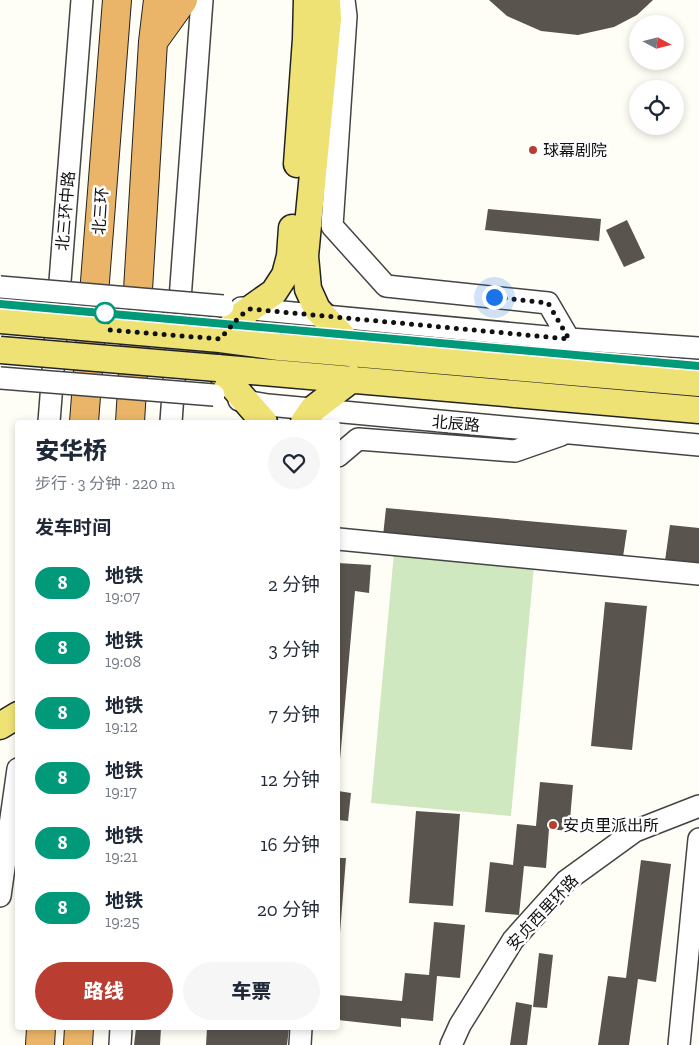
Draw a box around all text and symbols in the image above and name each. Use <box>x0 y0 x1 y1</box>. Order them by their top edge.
north arrow <box>629 15 684 70</box>
map controls <box>629 15 684 135</box>
button: locate <box>629 80 684 135</box>
place label: 球幕剧院 <box>543 141 607 160</box>
marker: 球幕剧院 <box>527 144 539 156</box>
street label: 北三环中路 <box>53 170 78 252</box>
street label: 北三环 <box>89 186 112 236</box>
your location <box>482 285 507 310</box>
unlabelled marker <box>94 302 116 324</box>
street label: 北辰路 <box>431 412 481 435</box>
text: 安华桥 <box>35 436 107 465</box>
button: heart <box>268 437 320 489</box>
text: 步行 · 3 分钟 · 220 m <box>35 474 175 493</box>
text: 发车时间 <box>35 516 111 539</box>
text: 地铁 <box>105 564 143 587</box>
text: 8 <box>58 572 67 594</box>
text: 2 分钟 <box>268 573 320 596</box>
text: 19:07 <box>105 587 140 606</box>
text: 地铁 <box>105 629 143 652</box>
text: 8 <box>58 637 67 659</box>
text: 3 分钟 <box>268 638 320 661</box>
text: 19:08 <box>105 652 141 671</box>
text: 地铁 <box>105 694 143 717</box>
text: 8 <box>58 702 67 724</box>
text: 7 分钟 <box>269 703 320 726</box>
text: 19:12 <box>105 717 138 736</box>
text: 地铁 <box>105 759 143 782</box>
text: 8 <box>58 767 67 789</box>
text: 12 分钟 <box>261 768 320 791</box>
text: 19:17 <box>105 782 137 801</box>
place label: 安贞里派出所 <box>563 816 659 835</box>
marker: 安贞里派出所 <box>547 819 559 831</box>
text: 地铁 <box>105 824 143 847</box>
text: 8 <box>58 832 67 854</box>
text: 16 分钟 <box>260 833 320 856</box>
text: 19:21 <box>105 847 138 866</box>
street label: 安贞西里环路 <box>503 871 582 954</box>
text: 地铁 <box>105 889 143 912</box>
text: 8 <box>58 897 67 919</box>
text: 20 分钟 <box>257 898 320 921</box>
text: 19:25 <box>105 912 140 931</box>
button: 路线 <box>35 962 173 1020</box>
button: 车票 <box>183 962 320 1020</box>

